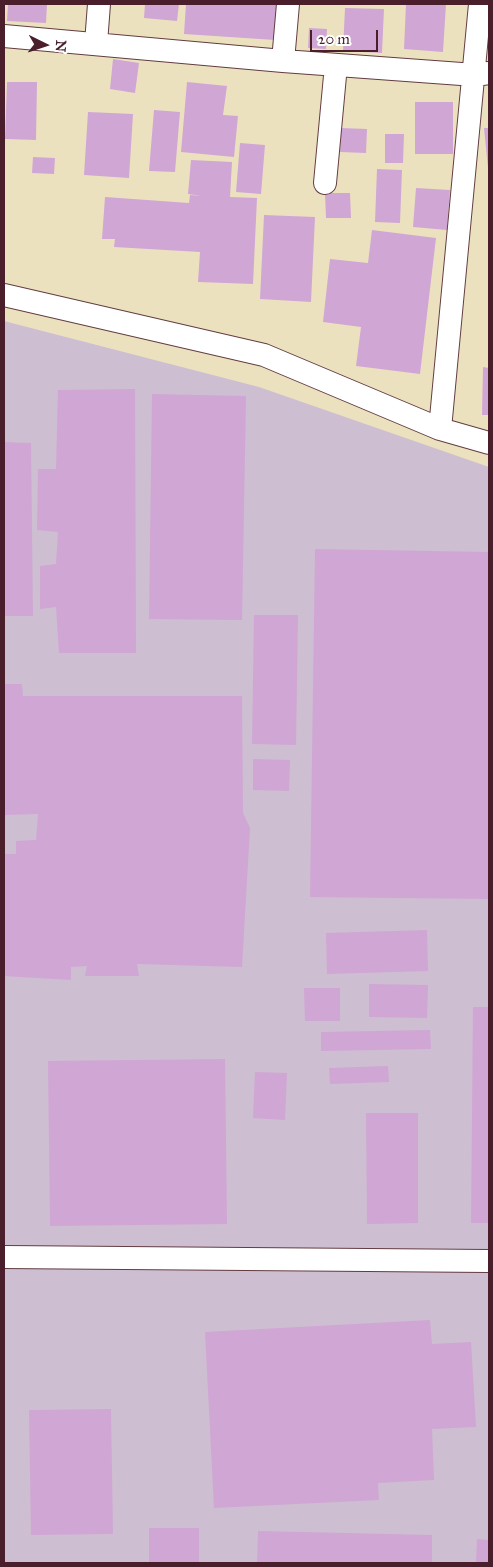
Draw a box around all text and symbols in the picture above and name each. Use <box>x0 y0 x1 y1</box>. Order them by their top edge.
north arrow <box>20 20 70 70</box>
scale bar <box>313 20 380 52</box>
text: 20 m <box>318 30 350 48</box>
text: N <box>52 40 69 53</box>

